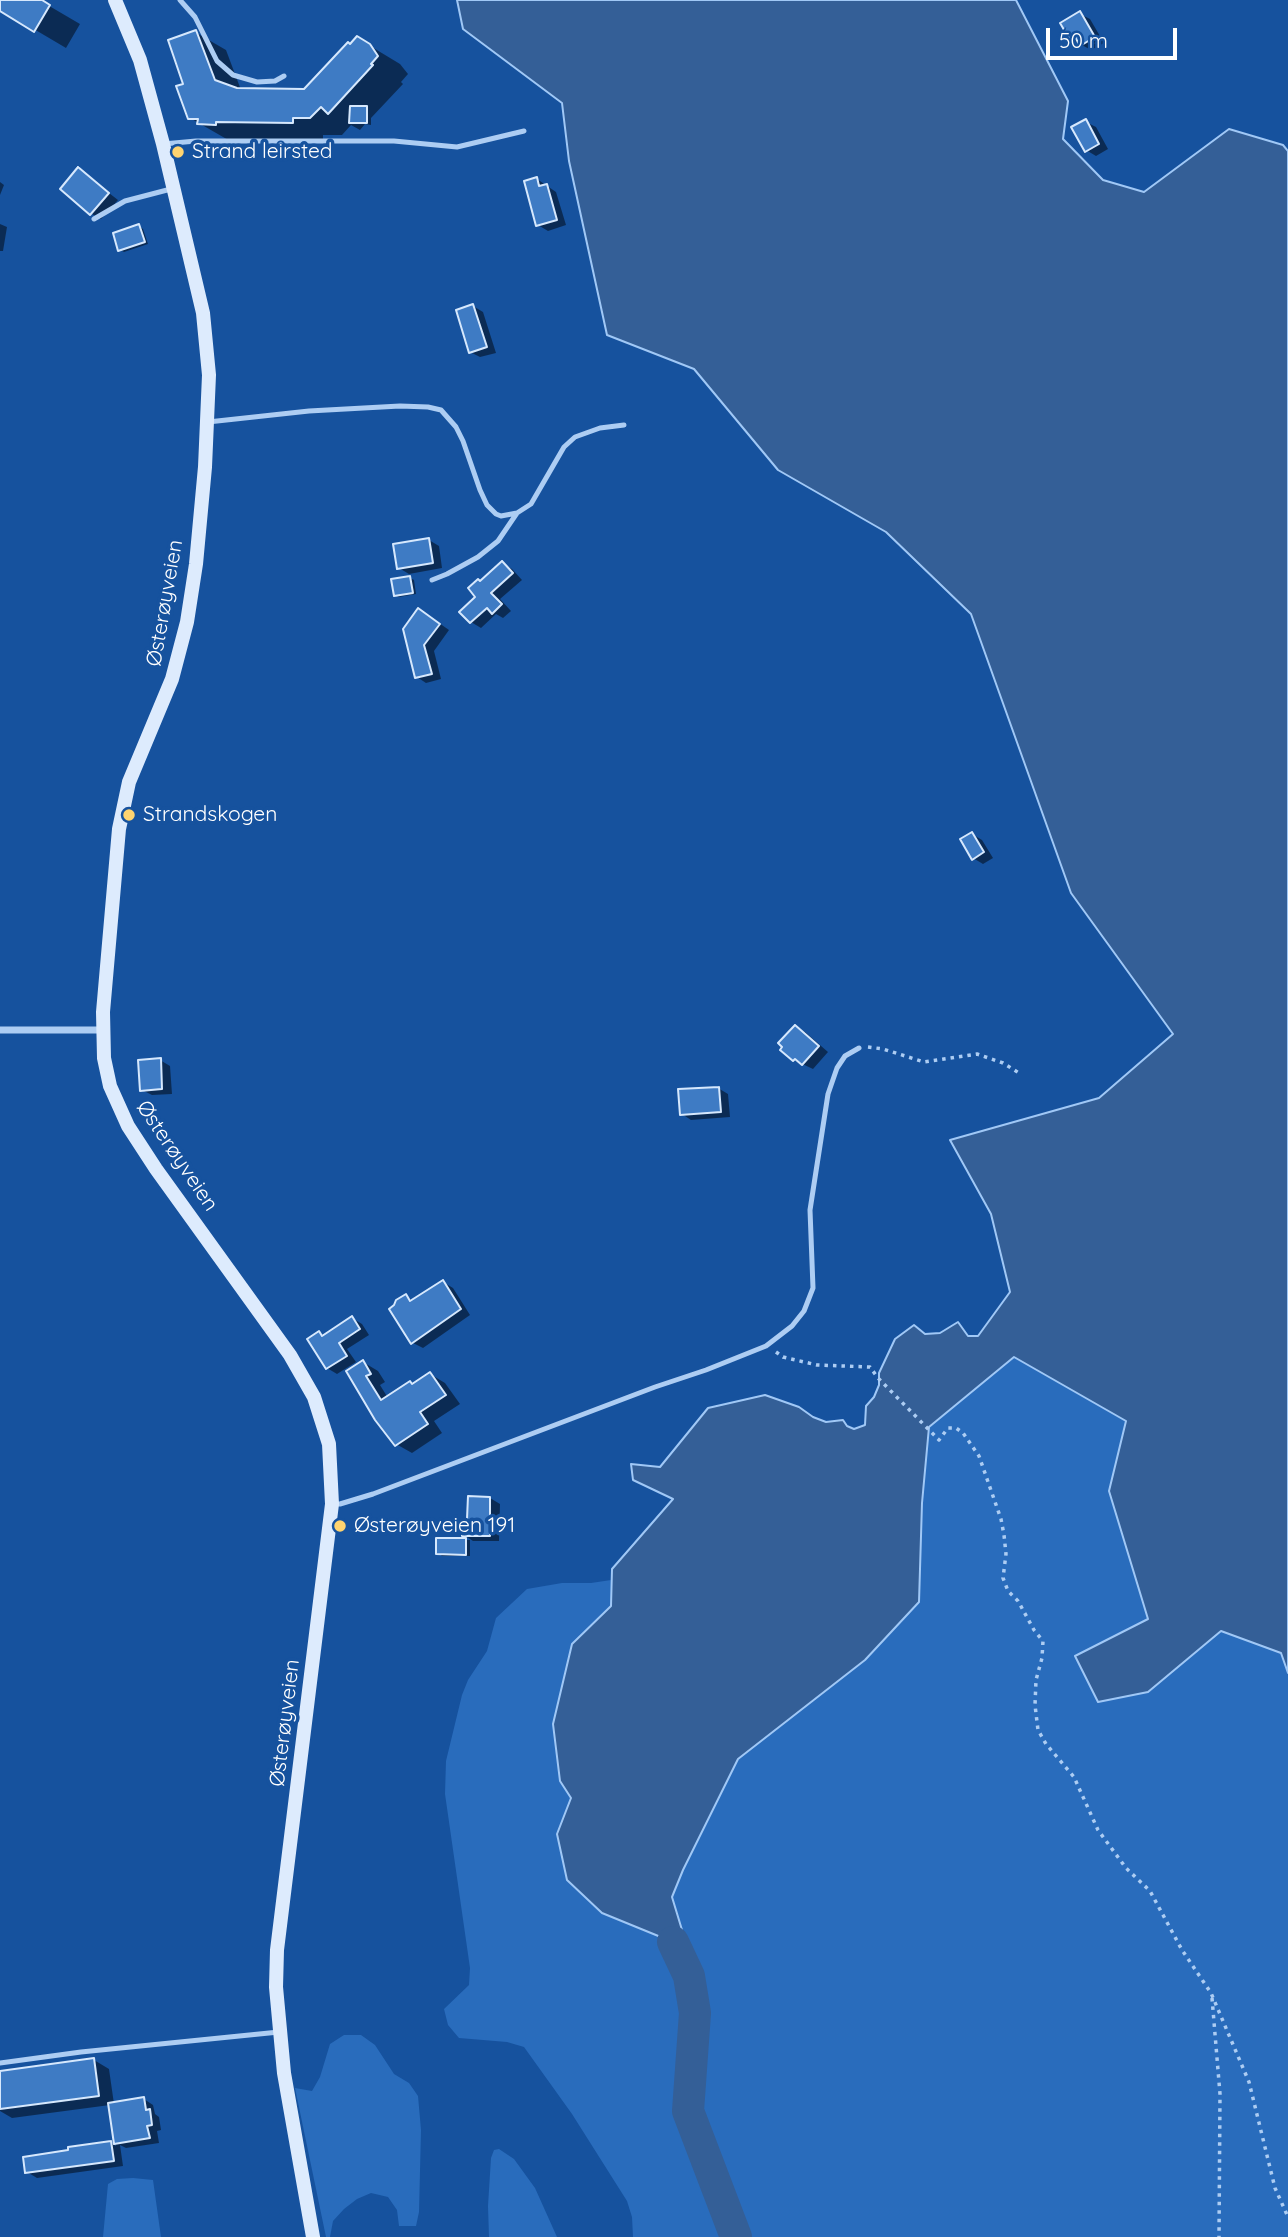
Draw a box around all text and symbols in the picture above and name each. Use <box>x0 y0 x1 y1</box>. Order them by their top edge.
scale bar <box>1050 14 1181 58</box>
text: 50 m <box>1059 27 1108 53</box>
place label: Strand leirsted <box>192 139 333 165</box>
marker: Strand leirsted <box>170 144 186 160</box>
street label: Østerøyveien <box>141 538 189 668</box>
place label: Strandskogen <box>143 802 277 828</box>
marker: Strandskogen <box>121 807 137 823</box>
street label: Østerøyveien <box>131 1096 223 1216</box>
place label: Østerøyveien 191 <box>354 1513 515 1539</box>
marker: Østerøyveien 191 <box>332 1518 348 1534</box>
street label: Østerøyveien <box>265 1658 305 1788</box>

